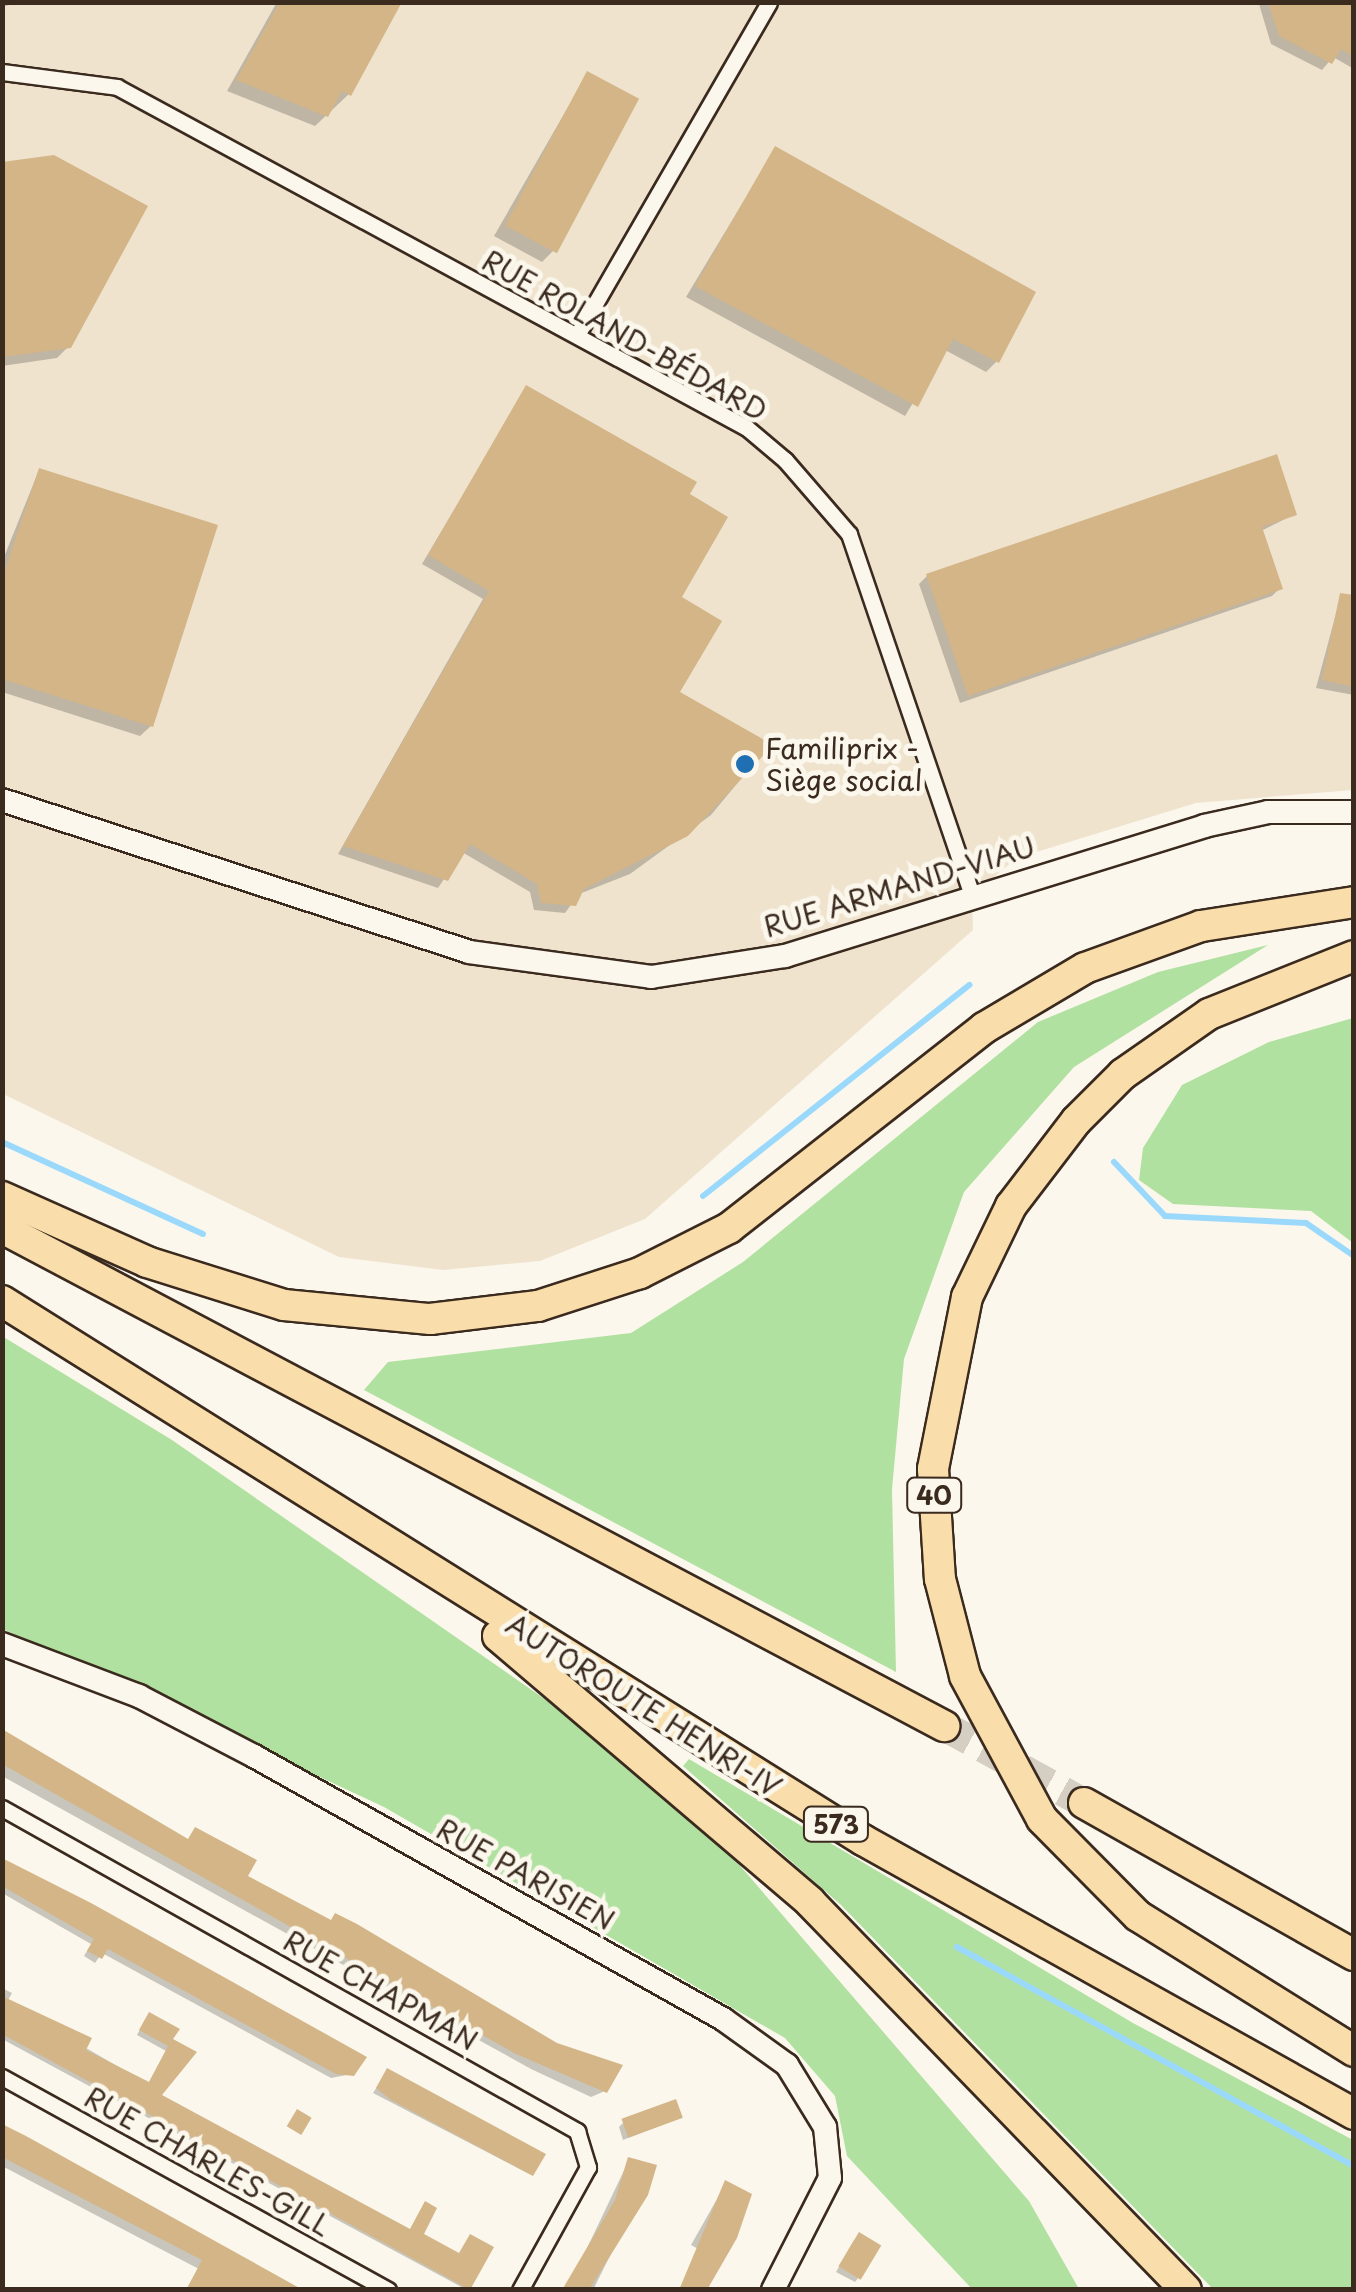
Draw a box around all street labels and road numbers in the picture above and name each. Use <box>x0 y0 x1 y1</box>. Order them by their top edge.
street label: RUE ROLAND-BÉDARD <box>475 242 775 428</box>
street label: RUE ARMAND-VIAU <box>759 829 1039 943</box>
road number: 40 <box>904 1475 964 1515</box>
street label: AUTOROUTE HENRI-IV <box>500 1606 788 1804</box>
road number: 573 <box>801 1804 871 1844</box>
street label: RUE PARISIEN <box>431 1811 621 1937</box>
street label: RUE CHAPMAN <box>277 1922 485 2058</box>
street label: RUE CHARLES-GILL <box>78 2079 338 2243</box>

